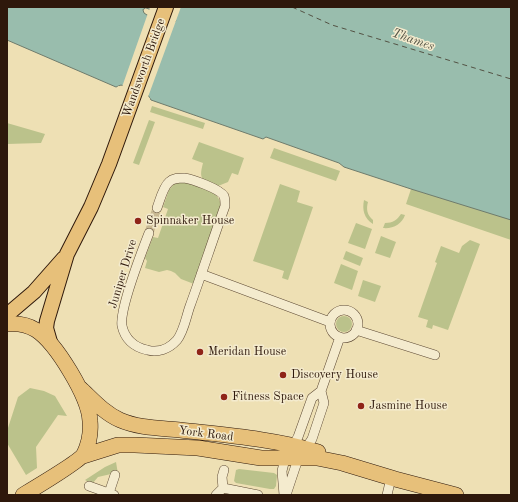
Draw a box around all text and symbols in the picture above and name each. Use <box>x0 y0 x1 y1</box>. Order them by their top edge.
street label: Wandsworth Bridge <box>119 17 169 119</box>
water label: Thames <box>390 25 436 55</box>
place label: Spinnaker House <box>146 214 234 228</box>
marker: Spinnaker House <box>133 216 143 226</box>
street label: Juniper Drive <box>106 238 140 310</box>
place label: Meridan House <box>208 345 286 359</box>
marker: Meridan House <box>195 347 205 357</box>
place label: Discovery House <box>291 368 378 382</box>
marker: Discovery House <box>278 370 288 380</box>
place label: Fitness Space <box>232 390 304 404</box>
marker: Fitness Space <box>219 392 229 402</box>
place label: Jasmine House <box>369 399 447 413</box>
marker: Jasmine House <box>356 401 366 411</box>
street label: York Road <box>178 423 234 445</box>

